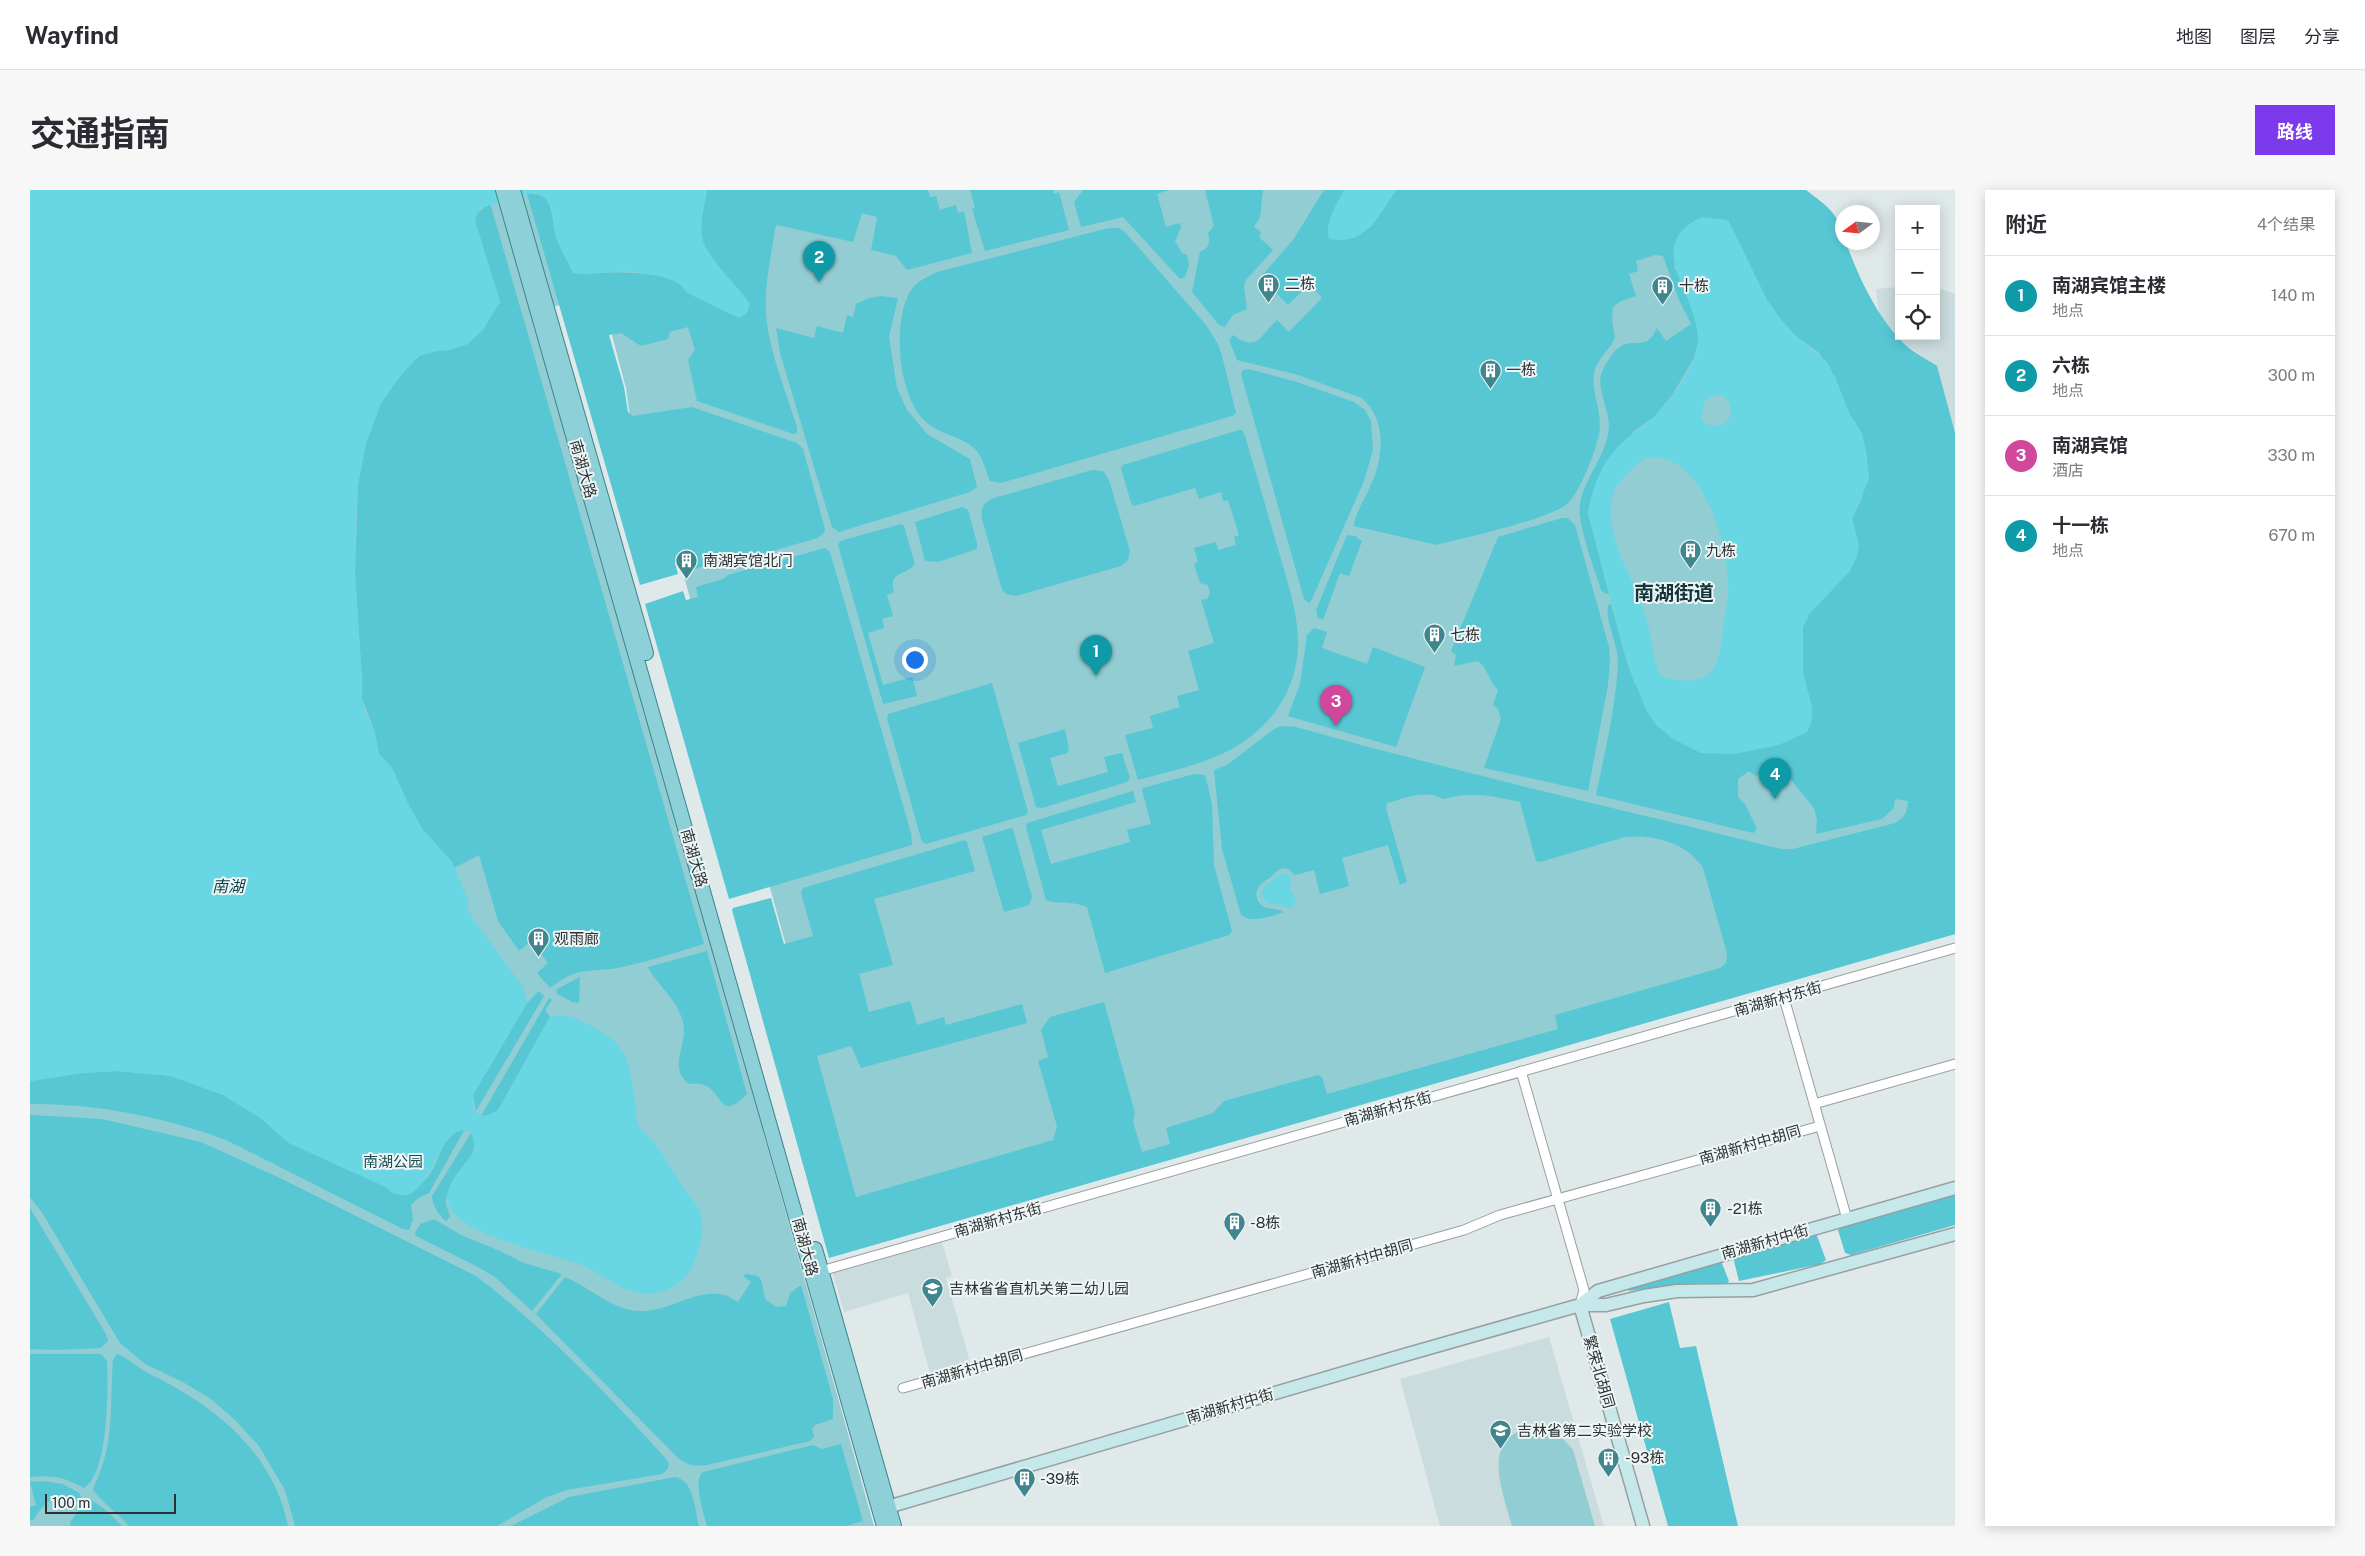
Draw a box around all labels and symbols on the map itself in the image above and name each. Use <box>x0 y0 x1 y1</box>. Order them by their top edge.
north arrow <box>1835 205 1880 250</box>
pin: 2 <box>803 241 835 282</box>
building icon: 二栋 <box>1257 272 1281 303</box>
building icon: 十栋 <box>1651 274 1675 305</box>
place label: 二栋 <box>1285 275 1315 292</box>
place label: 十栋 <box>1679 277 1709 294</box>
building icon: 一栋 <box>1478 358 1502 389</box>
place label: 一栋 <box>1506 361 1536 378</box>
street label: 南湖大路 <box>567 438 600 500</box>
building icon: 九栋 <box>1678 539 1702 570</box>
place label: 九栋 <box>1706 542 1736 559</box>
building icon: 南湖宾馆北门 <box>675 549 699 580</box>
place label: 南湖宾馆北门 <box>703 552 793 569</box>
district label: 南湖街道 <box>1634 581 1714 605</box>
building icon: 七栋 <box>1422 623 1446 654</box>
place label: 七栋 <box>1450 626 1480 643</box>
pin: 1 <box>1080 635 1112 676</box>
your location <box>902 647 928 673</box>
pin: 3 <box>1320 685 1352 726</box>
pin: 4 <box>1759 758 1791 799</box>
street label: 南湖大路 <box>678 827 711 889</box>
water label: 南湖 <box>212 877 247 896</box>
building icon: 观雨廊 <box>526 927 550 958</box>
place label: 观雨廊 <box>554 930 599 947</box>
street label: 南湖新村东街 <box>1732 978 1823 1019</box>
street label: 南湖新村东街 <box>1342 1088 1433 1129</box>
street label: 南湖新村中胡同 <box>1697 1122 1803 1167</box>
park label: 南湖公园 <box>363 1153 423 1170</box>
building icon: -21栋 <box>1699 1197 1723 1228</box>
street label: 南湖新村东街 <box>952 1199 1043 1240</box>
place label: -21栋 <box>1727 1200 1763 1217</box>
building icon: -8栋 <box>1222 1211 1246 1242</box>
place label: -8栋 <box>1250 1214 1280 1231</box>
street label: 南湖大路 <box>790 1216 821 1278</box>
street label: 南湖新村中街 <box>1719 1221 1810 1262</box>
street label: 南湖新村中胡同 <box>1309 1236 1415 1281</box>
school or university icon: 吉林省省直机关第二幼儿园 <box>921 1277 945 1308</box>
place label: 吉林省省直机关第二幼儿园 <box>949 1280 1129 1297</box>
street label: 繁荣北胡同 <box>1581 1333 1618 1410</box>
street label: 南湖新村中胡同 <box>919 1346 1025 1391</box>
street label: 南湖新村中街 <box>1184 1385 1275 1426</box>
school or university icon: 吉林省第二实验学校 <box>1489 1419 1513 1450</box>
place label: 吉林省第二实验学校 <box>1517 1422 1652 1439</box>
building icon: -93栋 <box>1597 1446 1621 1477</box>
place label: -93栋 <box>1625 1449 1664 1466</box>
building icon: -39栋 <box>1012 1467 1036 1498</box>
place label: -39栋 <box>1040 1470 1079 1487</box>
scale bar <box>45 1491 176 1514</box>

